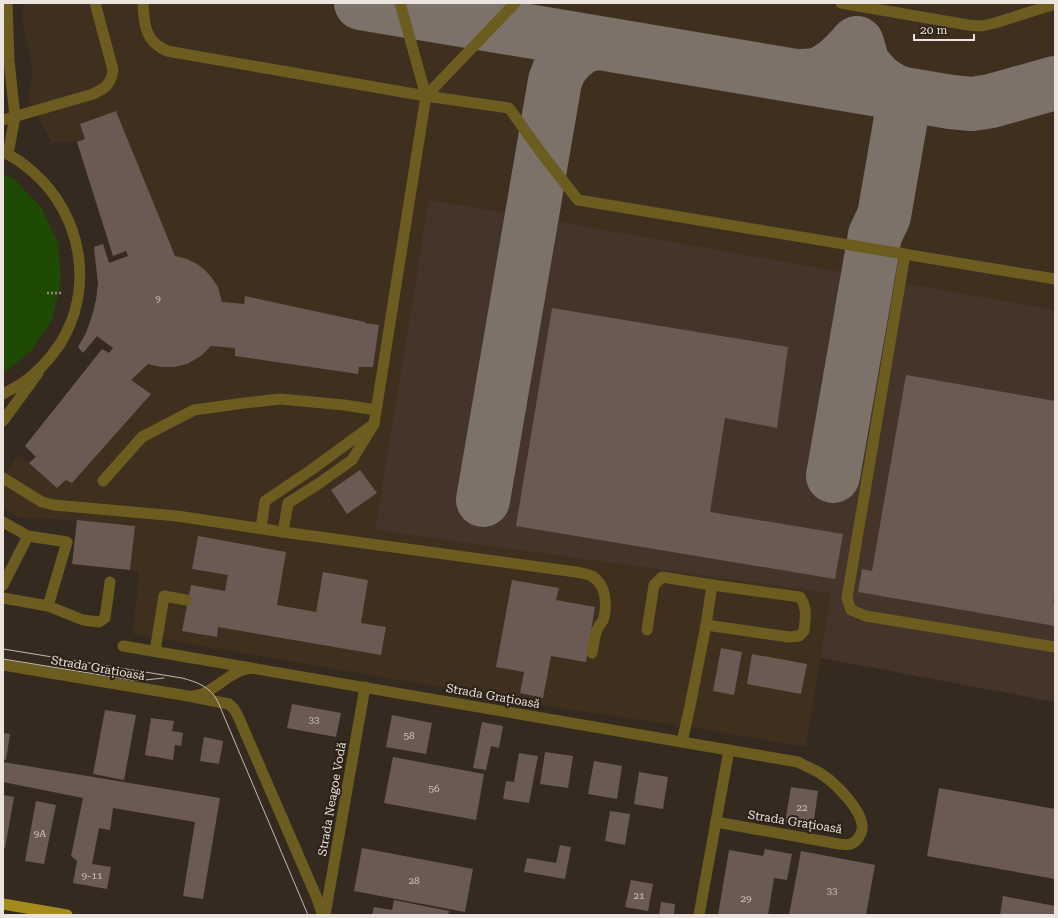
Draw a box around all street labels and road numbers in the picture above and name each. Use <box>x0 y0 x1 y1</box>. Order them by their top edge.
street label: Strada Grațioasă <box>50 653 147 684</box>
street label: Strada Grațioasă <box>445 681 542 712</box>
street label: Strada Neagoe Vodă <box>315 740 349 857</box>
street label: Strada Grațioasă <box>747 808 844 837</box>

